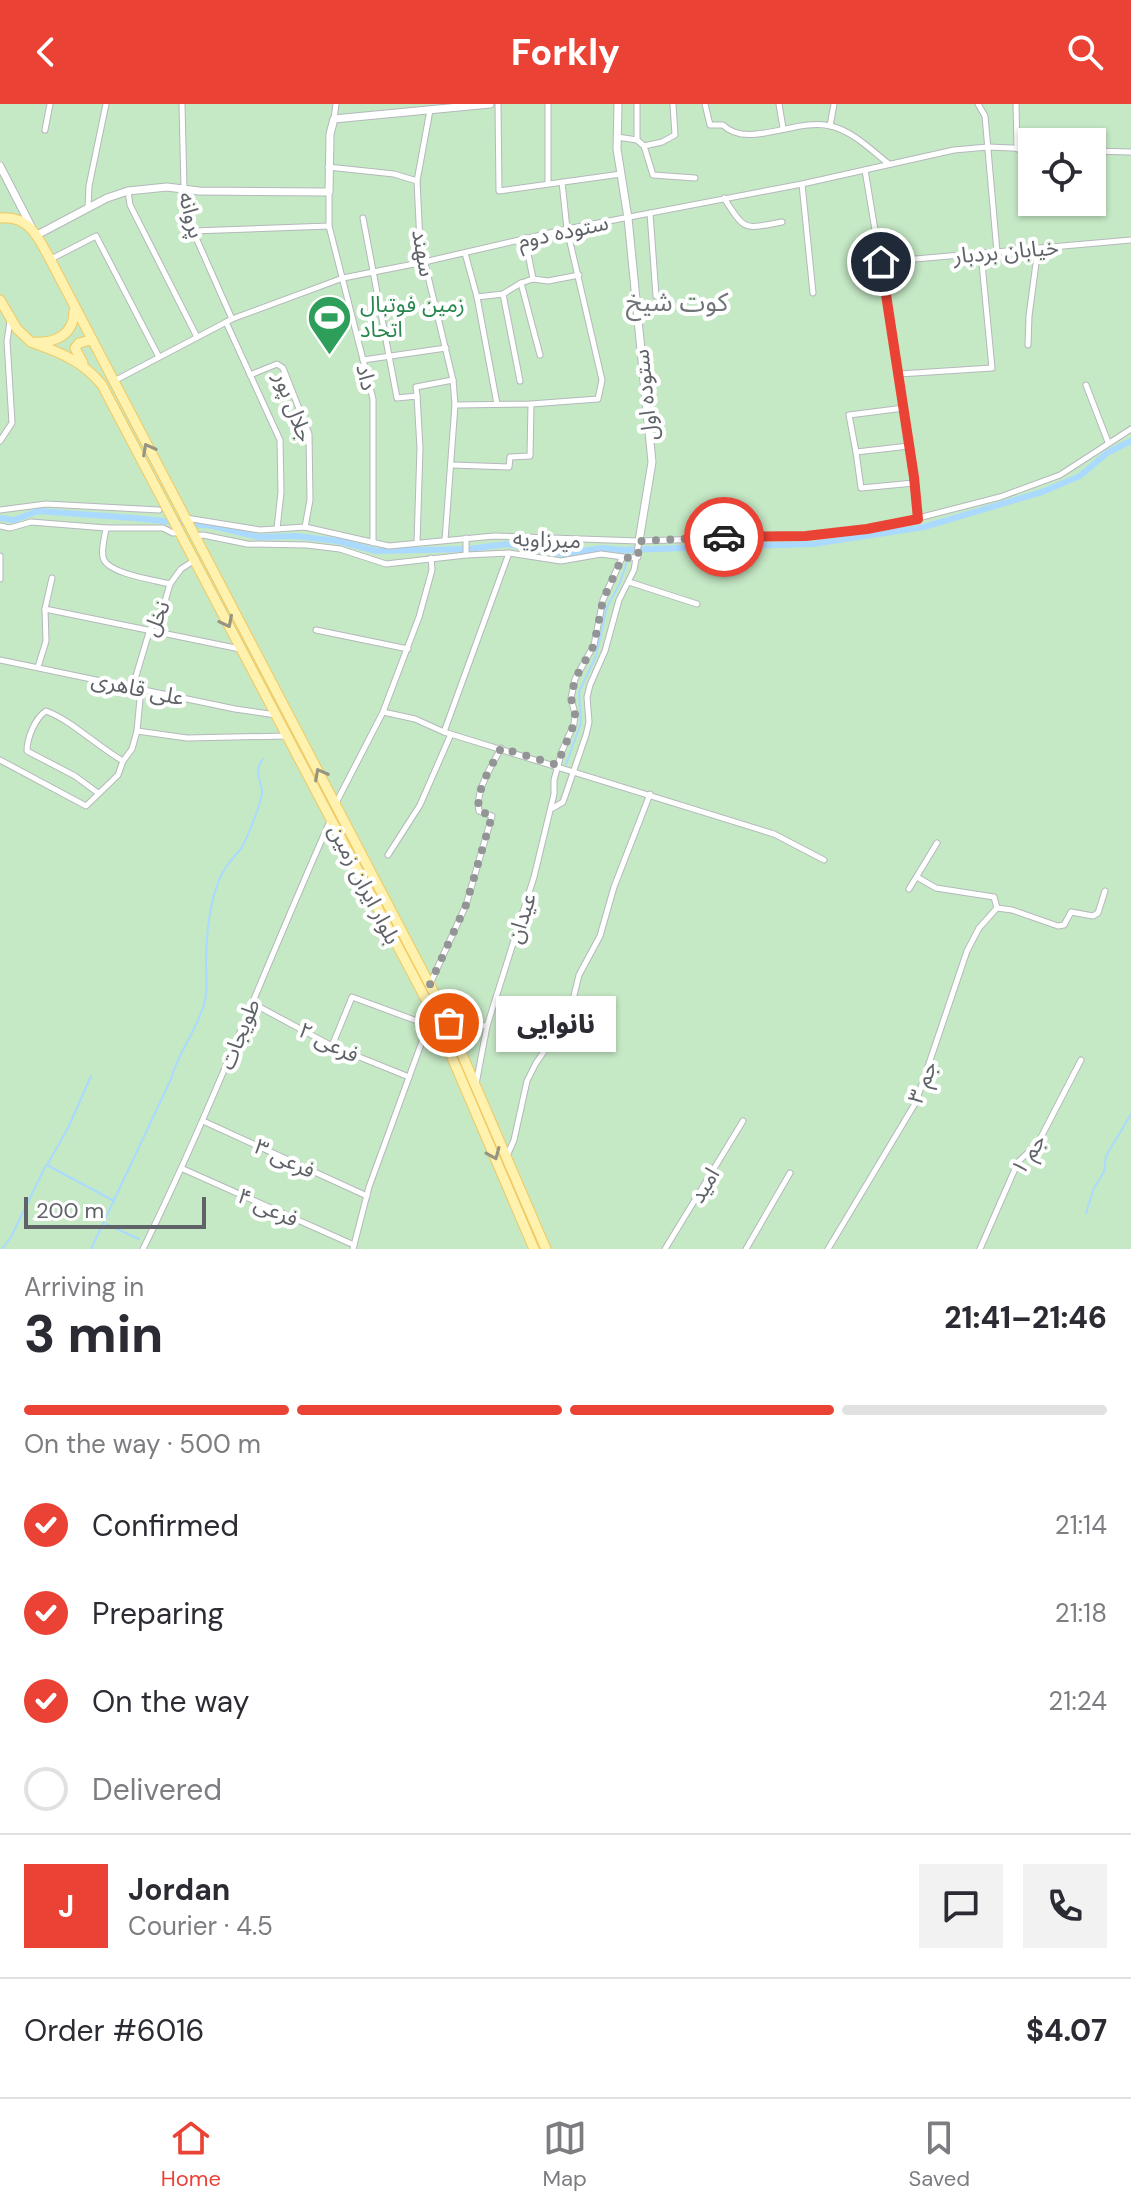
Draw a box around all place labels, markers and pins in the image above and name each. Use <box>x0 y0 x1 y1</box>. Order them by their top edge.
pin <box>847 228 915 296</box>
place label: زمین فوتبال اتحاد <box>360 290 465 344</box>
sports icon: زمین فوتبال اتحاد <box>305 293 353 356</box>
pin <box>415 989 483 1057</box>
callout: نانوایی <box>497 995 617 1051</box>

